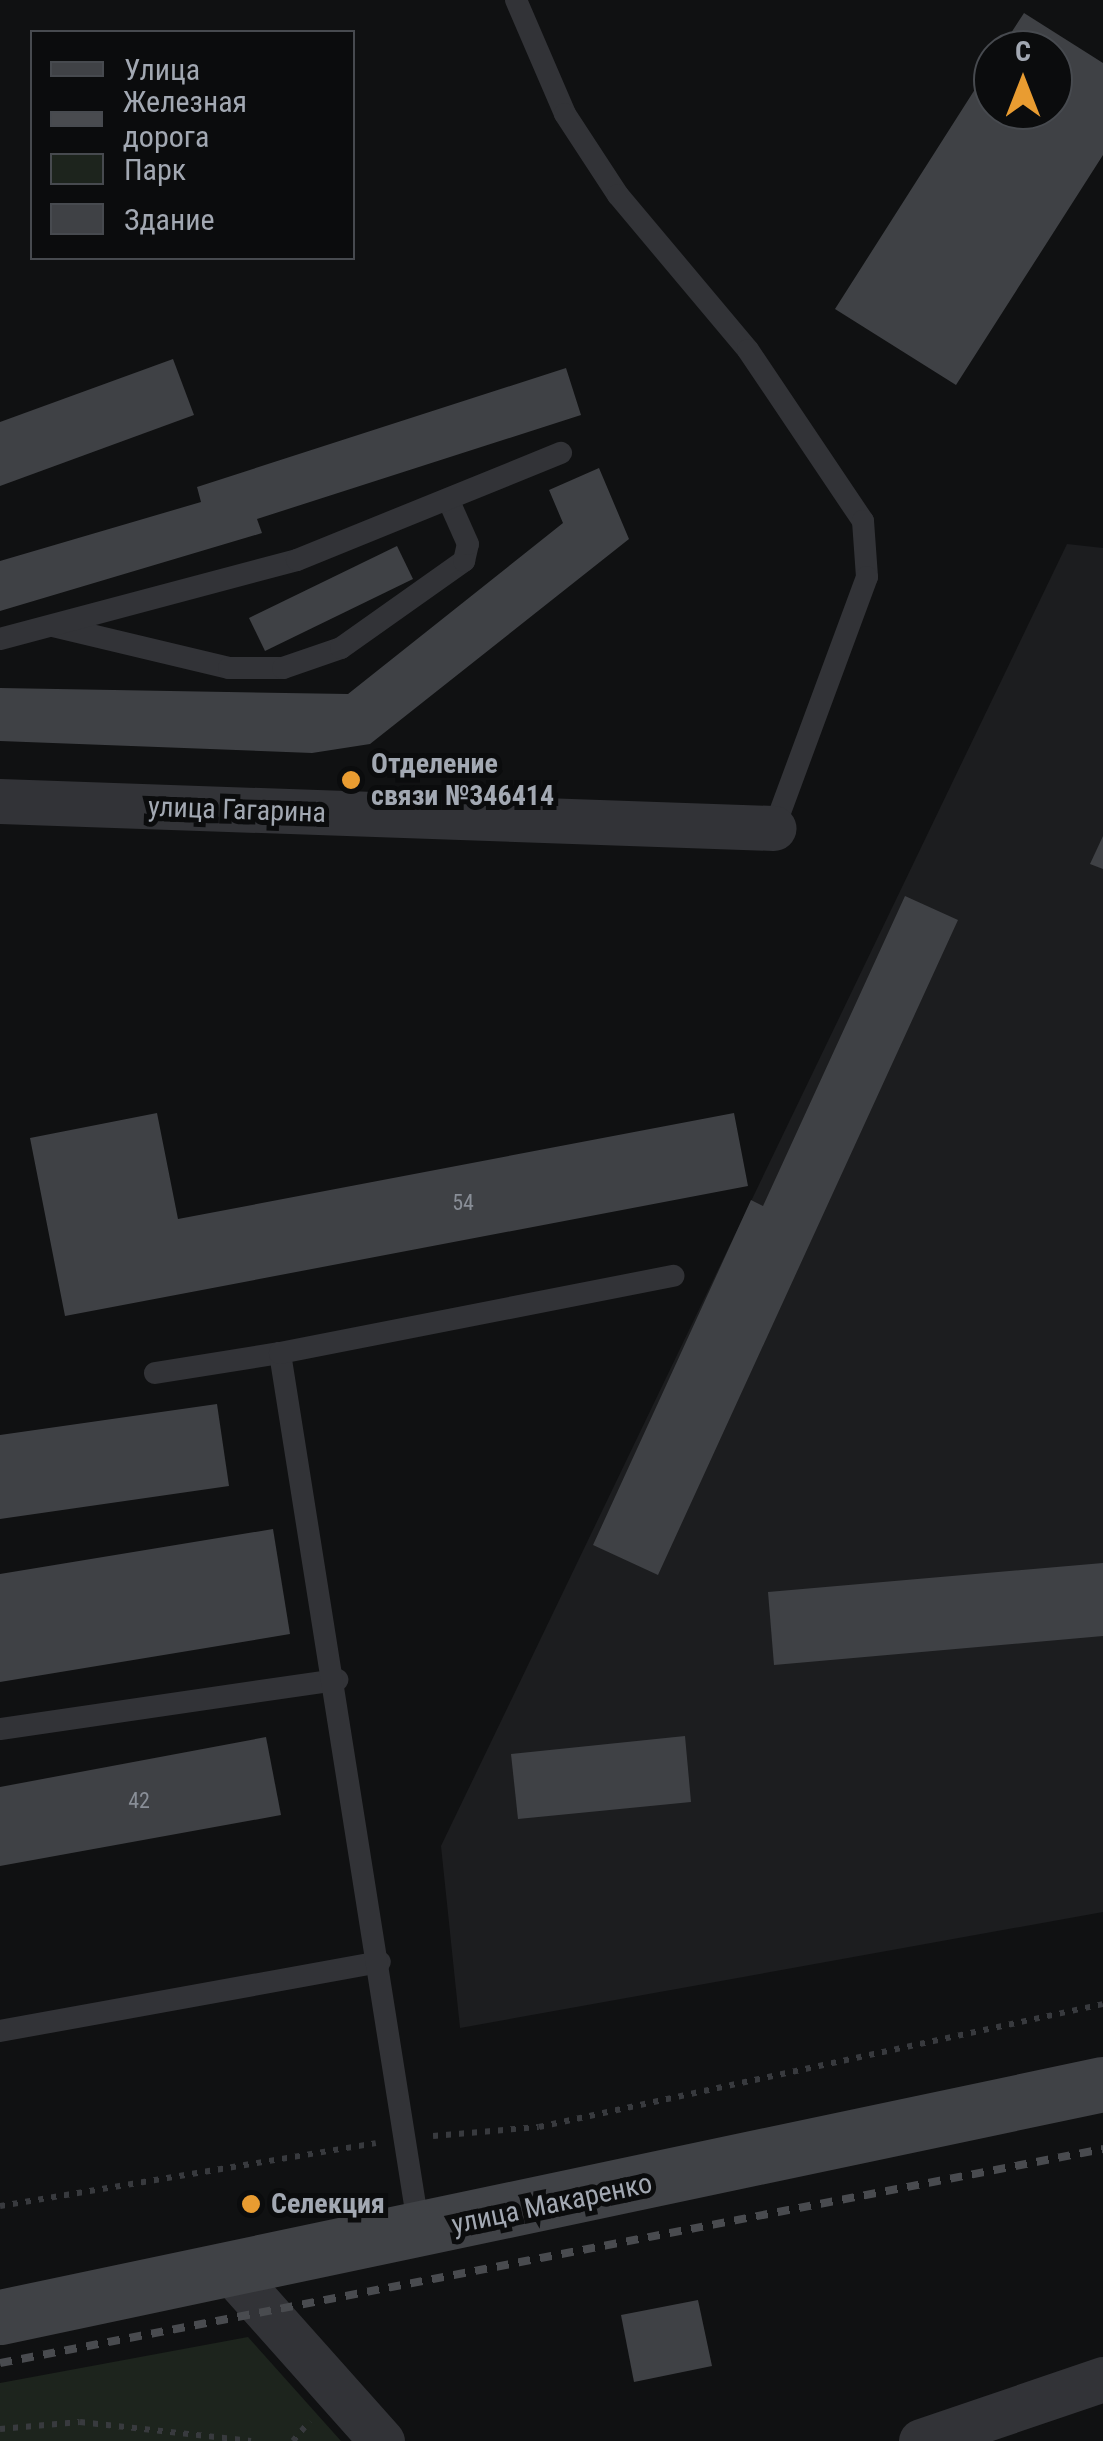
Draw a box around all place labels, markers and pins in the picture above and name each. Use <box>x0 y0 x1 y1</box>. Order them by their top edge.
place label: Отделение связи №346414 <box>371 747 554 813</box>
marker: Отделение связи №346414 <box>340 769 362 791</box>
place label: Селекция <box>271 2187 385 2221</box>
marker: Селекция <box>240 2193 262 2215</box>

